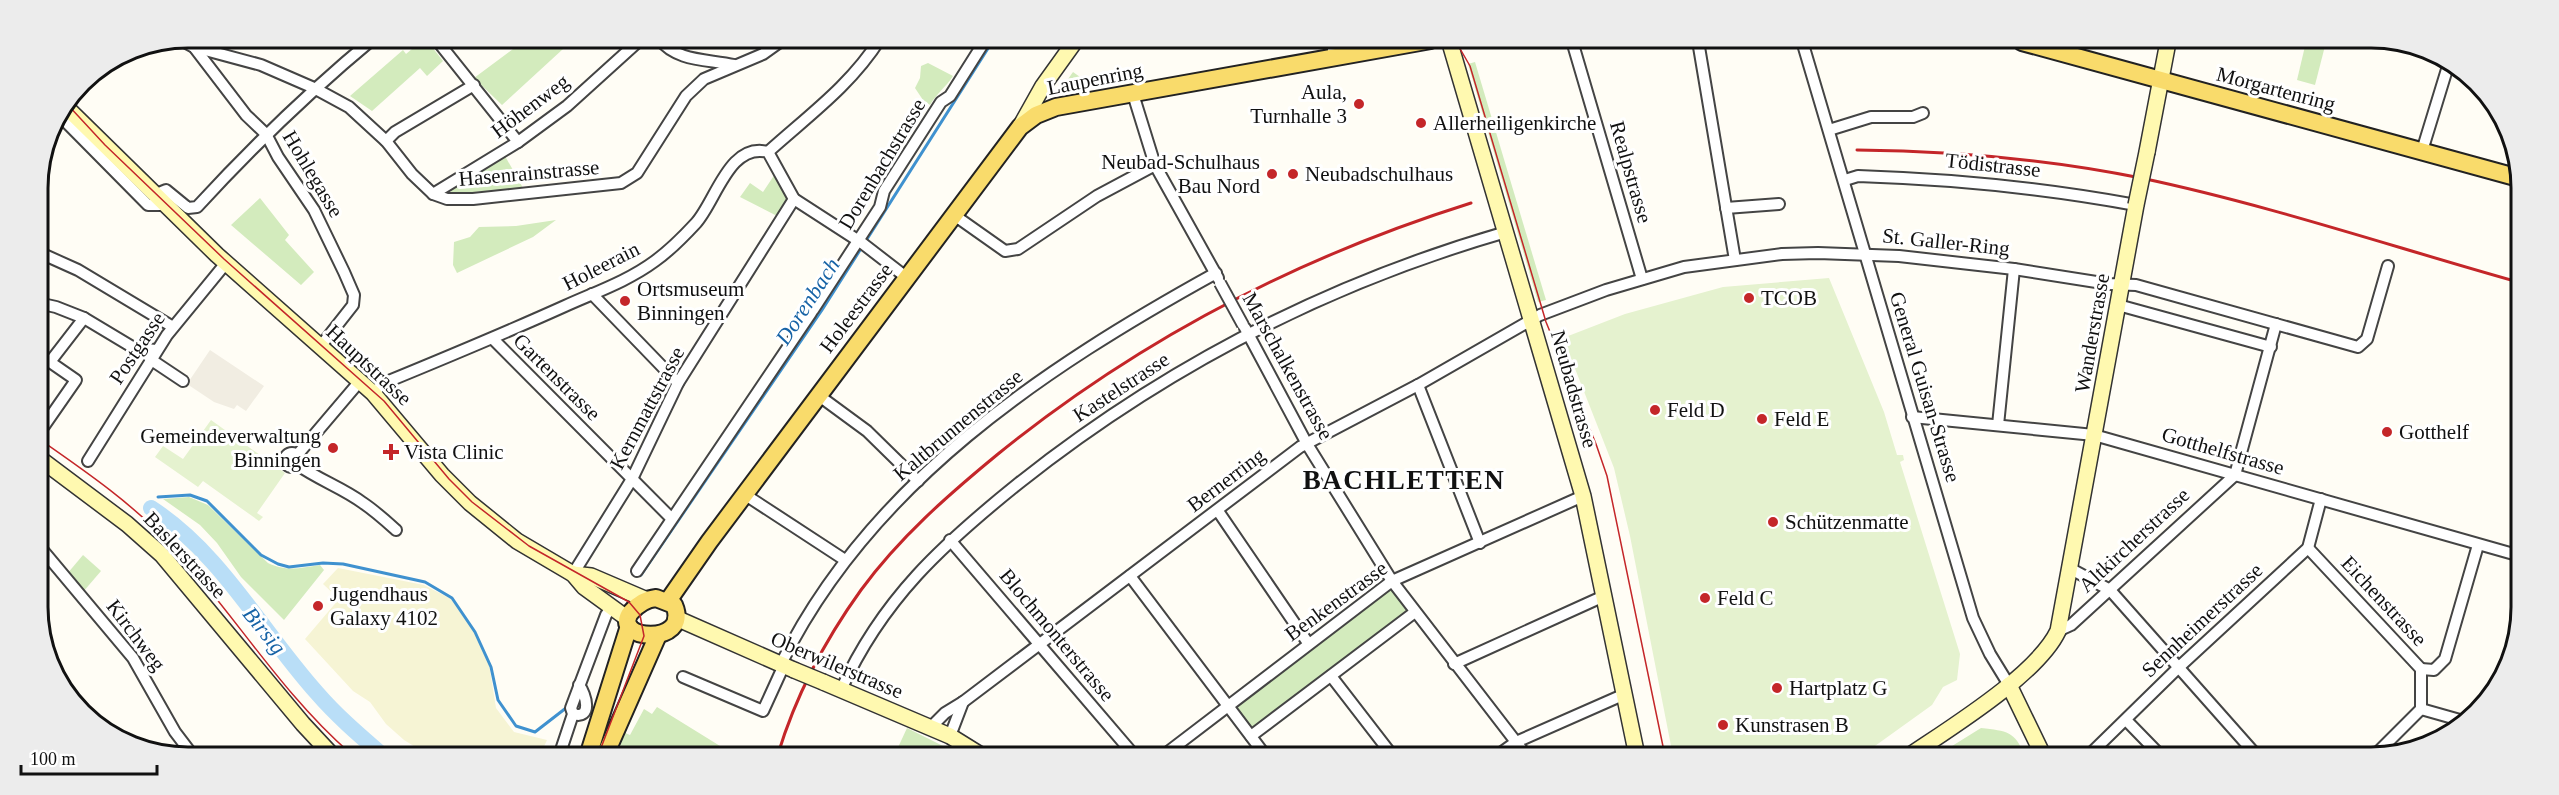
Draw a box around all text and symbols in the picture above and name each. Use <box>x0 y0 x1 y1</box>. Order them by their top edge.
street label: Laupenring <box>1045 58 1145 100</box>
street label: Morgartenring <box>2214 62 2339 117</box>
street label: Höhenweg <box>486 69 574 143</box>
place label: Aula, Turnhalle 3 <box>1250 80 1347 128</box>
street label: Dorenbachstrasse <box>834 94 930 234</box>
marker: Aula, Turnhalle 3 <box>1352 97 1366 111</box>
place label: Allerheiligenkirche <box>1433 111 1596 135</box>
marker: Allerheiligenkirche <box>1414 116 1428 130</box>
street label: Realpstrasse <box>1605 118 1657 226</box>
street label: Hohlegasse <box>278 126 348 222</box>
street label: Tödistrasse <box>1944 148 2042 182</box>
place label: Neubad-Schulhaus Bau Nord <box>1101 150 1260 198</box>
street label: Hasenrainstrasse <box>458 155 600 191</box>
place label: Neubadschulhaus <box>1305 162 1453 186</box>
marker: Neubad-Schulhaus Bau Nord <box>1265 167 1279 181</box>
marker: Neubadschulhaus <box>1286 167 1300 181</box>
street label: St. Galler-Ring <box>1881 223 2011 261</box>
street label: Holeerain <box>559 236 644 295</box>
water label: Dorenbach <box>770 253 845 350</box>
street label: Holeestrasse <box>814 258 898 358</box>
street label: Wanderstrasse <box>2070 271 2114 395</box>
place label: Ortsmuseum Binningen <box>637 277 744 325</box>
place label: TCOB <box>1761 286 1817 310</box>
street label: Marschalkenstrasse <box>1238 288 1338 444</box>
street label: General Guisan-Strasse <box>1885 289 1965 485</box>
marker: TCOB <box>1742 291 1756 305</box>
marker: Ortsmuseum Binningen <box>618 294 632 308</box>
street label: Postgasse <box>104 307 170 389</box>
street label: Hauptstrasse <box>322 320 416 410</box>
street label: Neubadstrasse <box>1546 327 1602 451</box>
street label: Gartenstrasse <box>509 329 605 425</box>
street label: Kernmattstrasse <box>605 343 689 473</box>
street label: Kastelstrasse <box>1068 347 1174 427</box>
street label: Kaltbrunnenstrasse <box>889 364 1027 486</box>
place label: Feld D <box>1667 398 1725 422</box>
marker: Feld D <box>1648 403 1662 417</box>
place label: Feld E <box>1774 407 1829 431</box>
marker: Feld E <box>1755 412 1769 426</box>
place label: Gotthelf <box>2399 420 2469 444</box>
street label: Gotthelfstrasse <box>2159 422 2287 480</box>
place label: Gemeindeverwaltung Binningen <box>140 424 321 472</box>
marker: Gotthelf <box>2380 425 2394 439</box>
place label: Vista Clinic <box>404 440 504 464</box>
marker: Gemeindeverwaltung Binningen <box>326 441 340 455</box>
marker: Vista Clinic <box>382 443 400 461</box>
street label: Bernerring <box>1182 443 1270 517</box>
district label: BACHLETTEN <box>1303 465 1505 495</box>
street label: Altkircherstrasse <box>2074 483 2194 597</box>
street label: Baslerstrasse <box>139 507 231 603</box>
place label: Schützenmatte <box>1785 510 1909 534</box>
marker: Schützenmatte <box>1766 515 1780 529</box>
street label: Eichenstrasse <box>2336 551 2432 651</box>
street label: Benkenstrasse <box>1280 556 1392 646</box>
street label: Sennheimerstrasse <box>2137 558 2267 682</box>
street label: Blochmonterstrasse <box>995 564 1119 706</box>
place label: Jugendhaus Galaxy 4102 <box>330 582 438 630</box>
place label: Feld C <box>1717 586 1774 610</box>
marker: Feld C <box>1698 591 1712 605</box>
street label: Kirchweg <box>101 595 171 676</box>
marker: Jugendhaus Galaxy 4102 <box>311 599 325 613</box>
water label: Birsig <box>238 602 291 659</box>
street label: Oberwilerstrasse <box>767 626 907 704</box>
place label: Hartplatz G <box>1789 676 1888 700</box>
marker: Hartplatz G <box>1770 681 1784 695</box>
place label: Kunstrasen B <box>1735 713 1849 737</box>
marker: Kunstrasen B <box>1716 718 1730 732</box>
scale bar <box>21 738 158 776</box>
text: 100 m <box>30 749 76 769</box>

